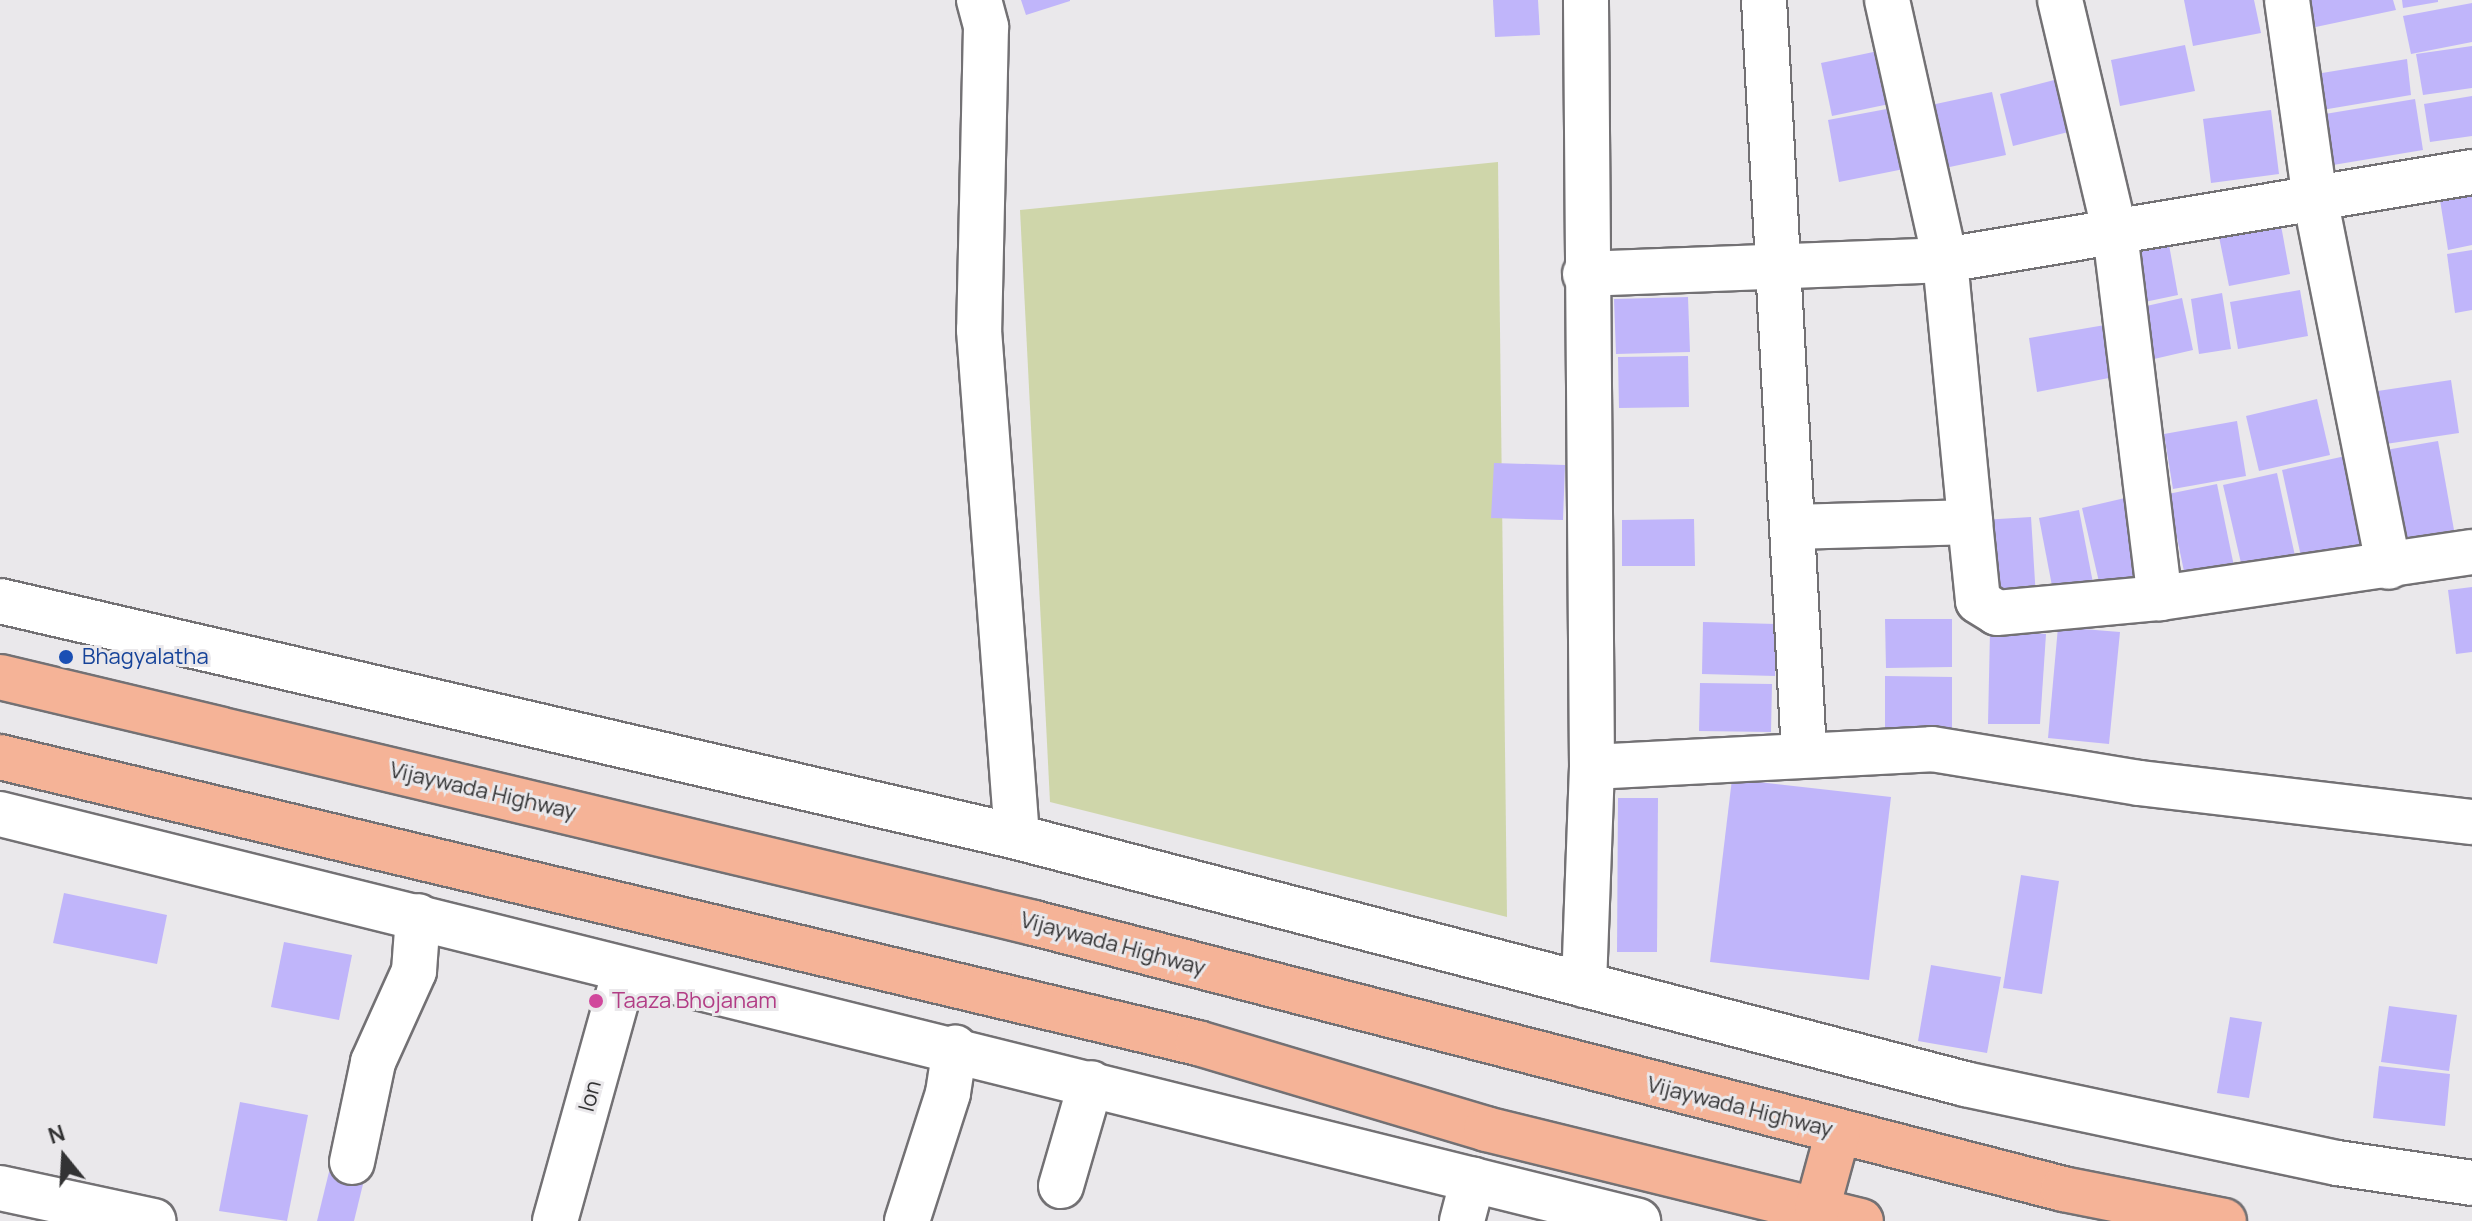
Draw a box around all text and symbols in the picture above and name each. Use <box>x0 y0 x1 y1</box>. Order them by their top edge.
place label: Bhagyalatha <box>82 644 209 670</box>
marker: Bhagyalatha <box>57 648 75 666</box>
street label: Vijaywada Highway <box>387 757 579 825</box>
street label: Vijaywada Highway <box>1018 907 1208 981</box>
place label: Taaza Bhojanam <box>612 988 777 1014</box>
marker: Taaza Bhojanam <box>587 992 605 1010</box>
street label: Vijaywada Highway <box>1644 1071 1836 1143</box>
street label: Ion <box>573 1078 607 1114</box>
north arrow <box>24 1117 104 1197</box>
text: N <box>44 1117 69 1151</box>

